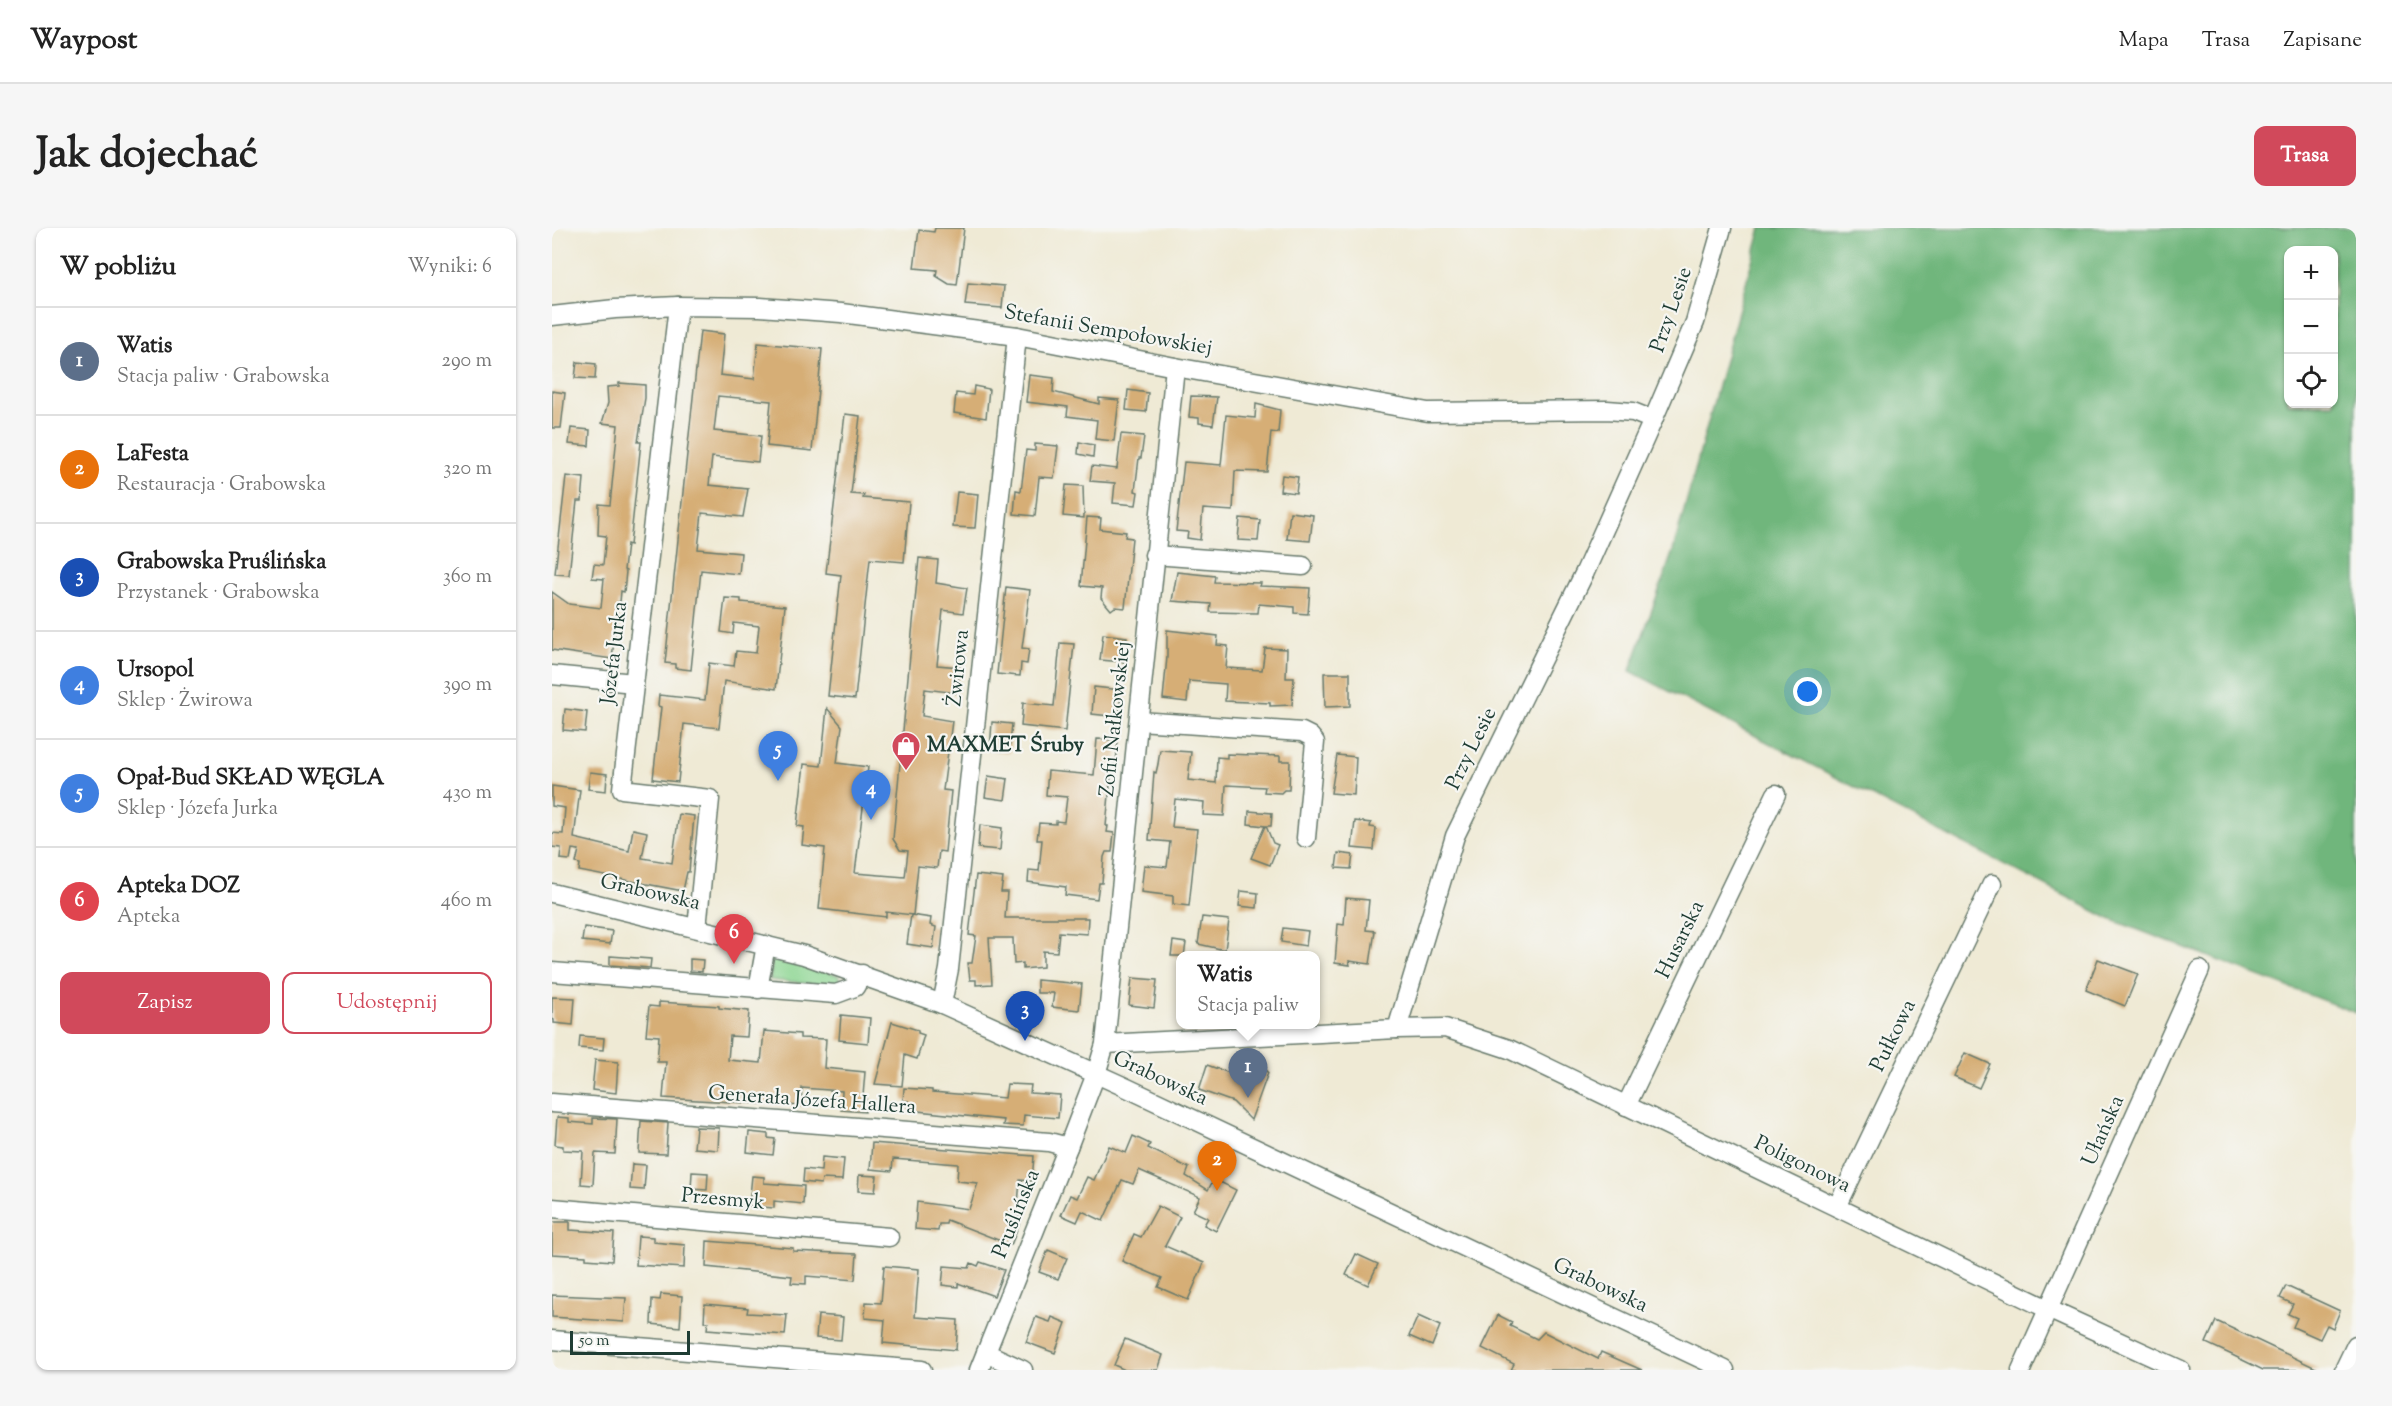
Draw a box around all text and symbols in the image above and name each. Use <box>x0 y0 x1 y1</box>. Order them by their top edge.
text: Waypost <box>30 21 137 61</box>
text: Mapa <box>2119 26 2169 56</box>
text: Trasa <box>2202 26 2250 56</box>
text: Zapisane <box>2283 26 2362 56</box>
text: Jak dojechać <box>36 126 258 186</box>
button: Trasa <box>2254 126 2356 186</box>
map controls <box>2284 246 2338 408</box>
button: + <box>2284 246 2338 300</box>
text: W pobliżu <box>60 249 176 286</box>
text: Wyniki: 6 <box>408 253 492 282</box>
street label: Przy Lesie <box>1643 263 1701 357</box>
street label: Stefanii Sempołowskiej <box>1001 298 1215 364</box>
button: − <box>2284 300 2338 354</box>
text: Watis <box>117 331 172 363</box>
text: 1 <box>76 347 83 376</box>
text: 290 m <box>442 347 492 376</box>
button: locate <box>2284 354 2338 408</box>
text: Stacja paliw · Grabowska <box>117 363 330 392</box>
text: LaFesta <box>117 439 189 471</box>
text: 2 <box>75 455 84 484</box>
text: 320 m <box>443 455 492 484</box>
text: Restauracja · Grabowska <box>117 471 326 500</box>
text: Grabowska Pruślińska <box>117 547 326 579</box>
text: 3 <box>75 563 84 592</box>
text: 360 m <box>443 563 492 592</box>
text: Przystanek · Grabowska <box>117 579 319 608</box>
street label: Józefa Jurka <box>594 599 636 707</box>
street label: Żwirowa <box>940 628 978 708</box>
street label: Zofii Nałkowskiej <box>1093 640 1139 798</box>
text: Ursopol <box>117 655 194 687</box>
text: 4 <box>74 671 85 700</box>
text: 390 m <box>443 671 492 700</box>
your location <box>1793 677 1822 706</box>
text: Sklep · Żwirowa <box>117 687 253 716</box>
street label: Przy Lesie <box>1439 703 1505 795</box>
shop icon: MAXMET Śruby <box>890 730 922 772</box>
place label: MAXMET Śruby <box>927 731 1084 761</box>
pin: 5 <box>758 732 798 781</box>
text: Opał-Bud SKŁAD WĘGLA <box>117 763 384 795</box>
pin: 4 <box>852 770 890 820</box>
text: 5 <box>76 779 83 808</box>
text: 430 m <box>443 779 492 808</box>
text: Sklep · Józefa Jurka <box>117 795 278 824</box>
street label: Grabowska <box>597 867 703 919</box>
text: Apteka DOZ <box>117 871 240 903</box>
text: 6 <box>75 887 84 916</box>
text: 460 m <box>441 887 492 916</box>
street label: Husarska <box>1649 896 1713 984</box>
text: Apteka <box>117 903 180 932</box>
pin: 6 <box>714 914 753 964</box>
popup <box>1176 951 1320 1029</box>
text: Watis <box>1197 960 1252 992</box>
button: Zapisz <box>60 972 270 1034</box>
button: Udostępnij <box>282 972 492 1034</box>
pin: 3 <box>1006 992 1044 1041</box>
text: Stacja paliw <box>1197 992 1299 1021</box>
street label: Pułkowa <box>1864 995 1925 1077</box>
street label: Grabowska <box>1107 1044 1213 1114</box>
pin: 1 <box>1228 1048 1268 1098</box>
street label: Generała Józefa Hallera <box>707 1079 917 1123</box>
street label: Ułańska <box>2075 1091 2133 1171</box>
street label: Poligonowa <box>1749 1129 1856 1201</box>
pin: 2 <box>1198 1142 1236 1191</box>
street label: Pruślińska <box>986 1165 1049 1263</box>
street label: Przesmyk <box>680 1181 767 1219</box>
street label: Grabowska <box>1547 1251 1653 1321</box>
scale bar <box>570 1328 690 1356</box>
text: 50 m <box>579 1330 610 1353</box>

